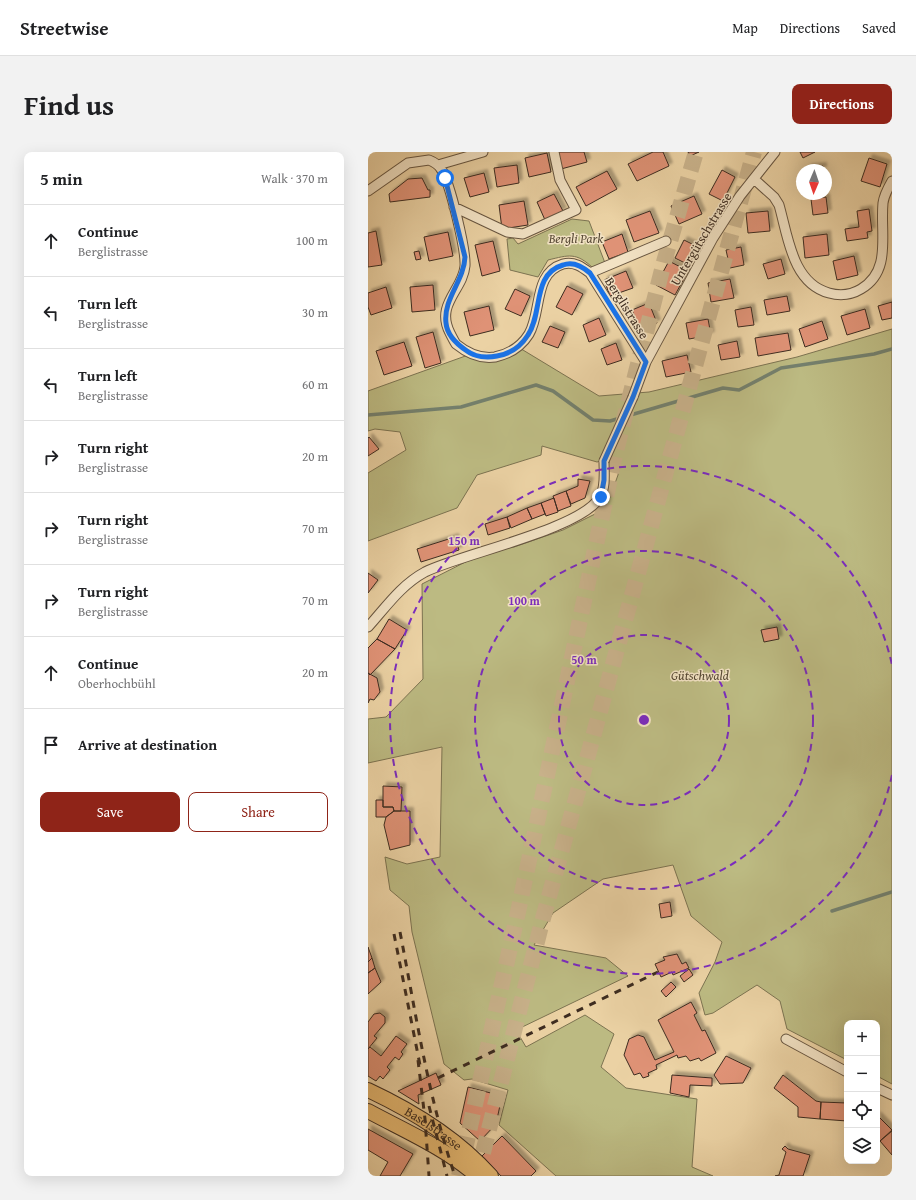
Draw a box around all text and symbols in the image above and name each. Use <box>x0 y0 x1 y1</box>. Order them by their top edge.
text: Streetwise <box>20 14 109 42</box>
text: Map <box>732 18 758 38</box>
text: Directions <box>780 18 840 38</box>
text: Saved <box>862 18 896 38</box>
text: Find us <box>24 84 114 125</box>
button: Directions <box>792 84 892 124</box>
north arrow <box>796 164 832 200</box>
text: 5 min <box>40 166 82 191</box>
text: Walk · 370 m <box>261 169 328 188</box>
route start <box>436 169 454 187</box>
street label: Untergütschstrasse <box>666 189 736 289</box>
text: Continue <box>78 221 139 242</box>
park label: Bergli Park <box>548 229 603 248</box>
icon: ahead <box>40 230 62 252</box>
text: 100 m <box>296 231 328 250</box>
text: Berglistrasse <box>78 242 148 261</box>
street label: Berglistrasse <box>600 273 654 343</box>
text: Turn left <box>78 293 137 314</box>
icon: left <box>40 302 62 324</box>
text: 30 m <box>302 303 328 322</box>
text: Berglistrasse <box>78 314 148 333</box>
text: Turn left <box>78 365 137 386</box>
icon: left <box>40 374 62 396</box>
text: 60 m <box>302 375 328 394</box>
text: Berglistrasse <box>78 386 148 405</box>
text: Turn right <box>78 437 149 458</box>
icon: right <box>40 446 62 468</box>
text: 20 m <box>302 447 328 466</box>
text: Berglistrasse <box>78 458 148 477</box>
route end <box>592 488 610 506</box>
text: Turn right <box>78 509 149 530</box>
icon: right <box>40 518 62 540</box>
text: 70 m <box>302 519 328 538</box>
text: Berglistrasse <box>78 530 148 549</box>
text: 150 m <box>448 532 481 549</box>
text: Turn right <box>78 581 149 602</box>
icon: right <box>40 590 62 612</box>
text: 70 m <box>302 591 328 610</box>
text: 100 m <box>508 592 541 609</box>
text: Berglistrasse <box>78 602 148 621</box>
text: 50 m <box>571 651 597 668</box>
text: Continue <box>78 653 139 674</box>
icon: ahead <box>40 662 62 684</box>
text: 20 m <box>302 663 328 682</box>
park label: Gütschwald <box>671 666 729 685</box>
text: Oberhochbühl <box>78 674 156 693</box>
centre of rings <box>637 713 651 727</box>
icon: arrive <box>40 734 62 756</box>
text: Arrive at destination <box>78 734 217 755</box>
button: Save <box>40 792 180 832</box>
button: Share <box>188 792 328 832</box>
map controls <box>844 1020 880 1164</box>
button: + <box>844 1020 880 1056</box>
button: − <box>844 1056 880 1092</box>
button: locate <box>844 1092 880 1128</box>
street label: Baselstrasse <box>401 1101 467 1154</box>
button: layers <box>844 1128 880 1164</box>

